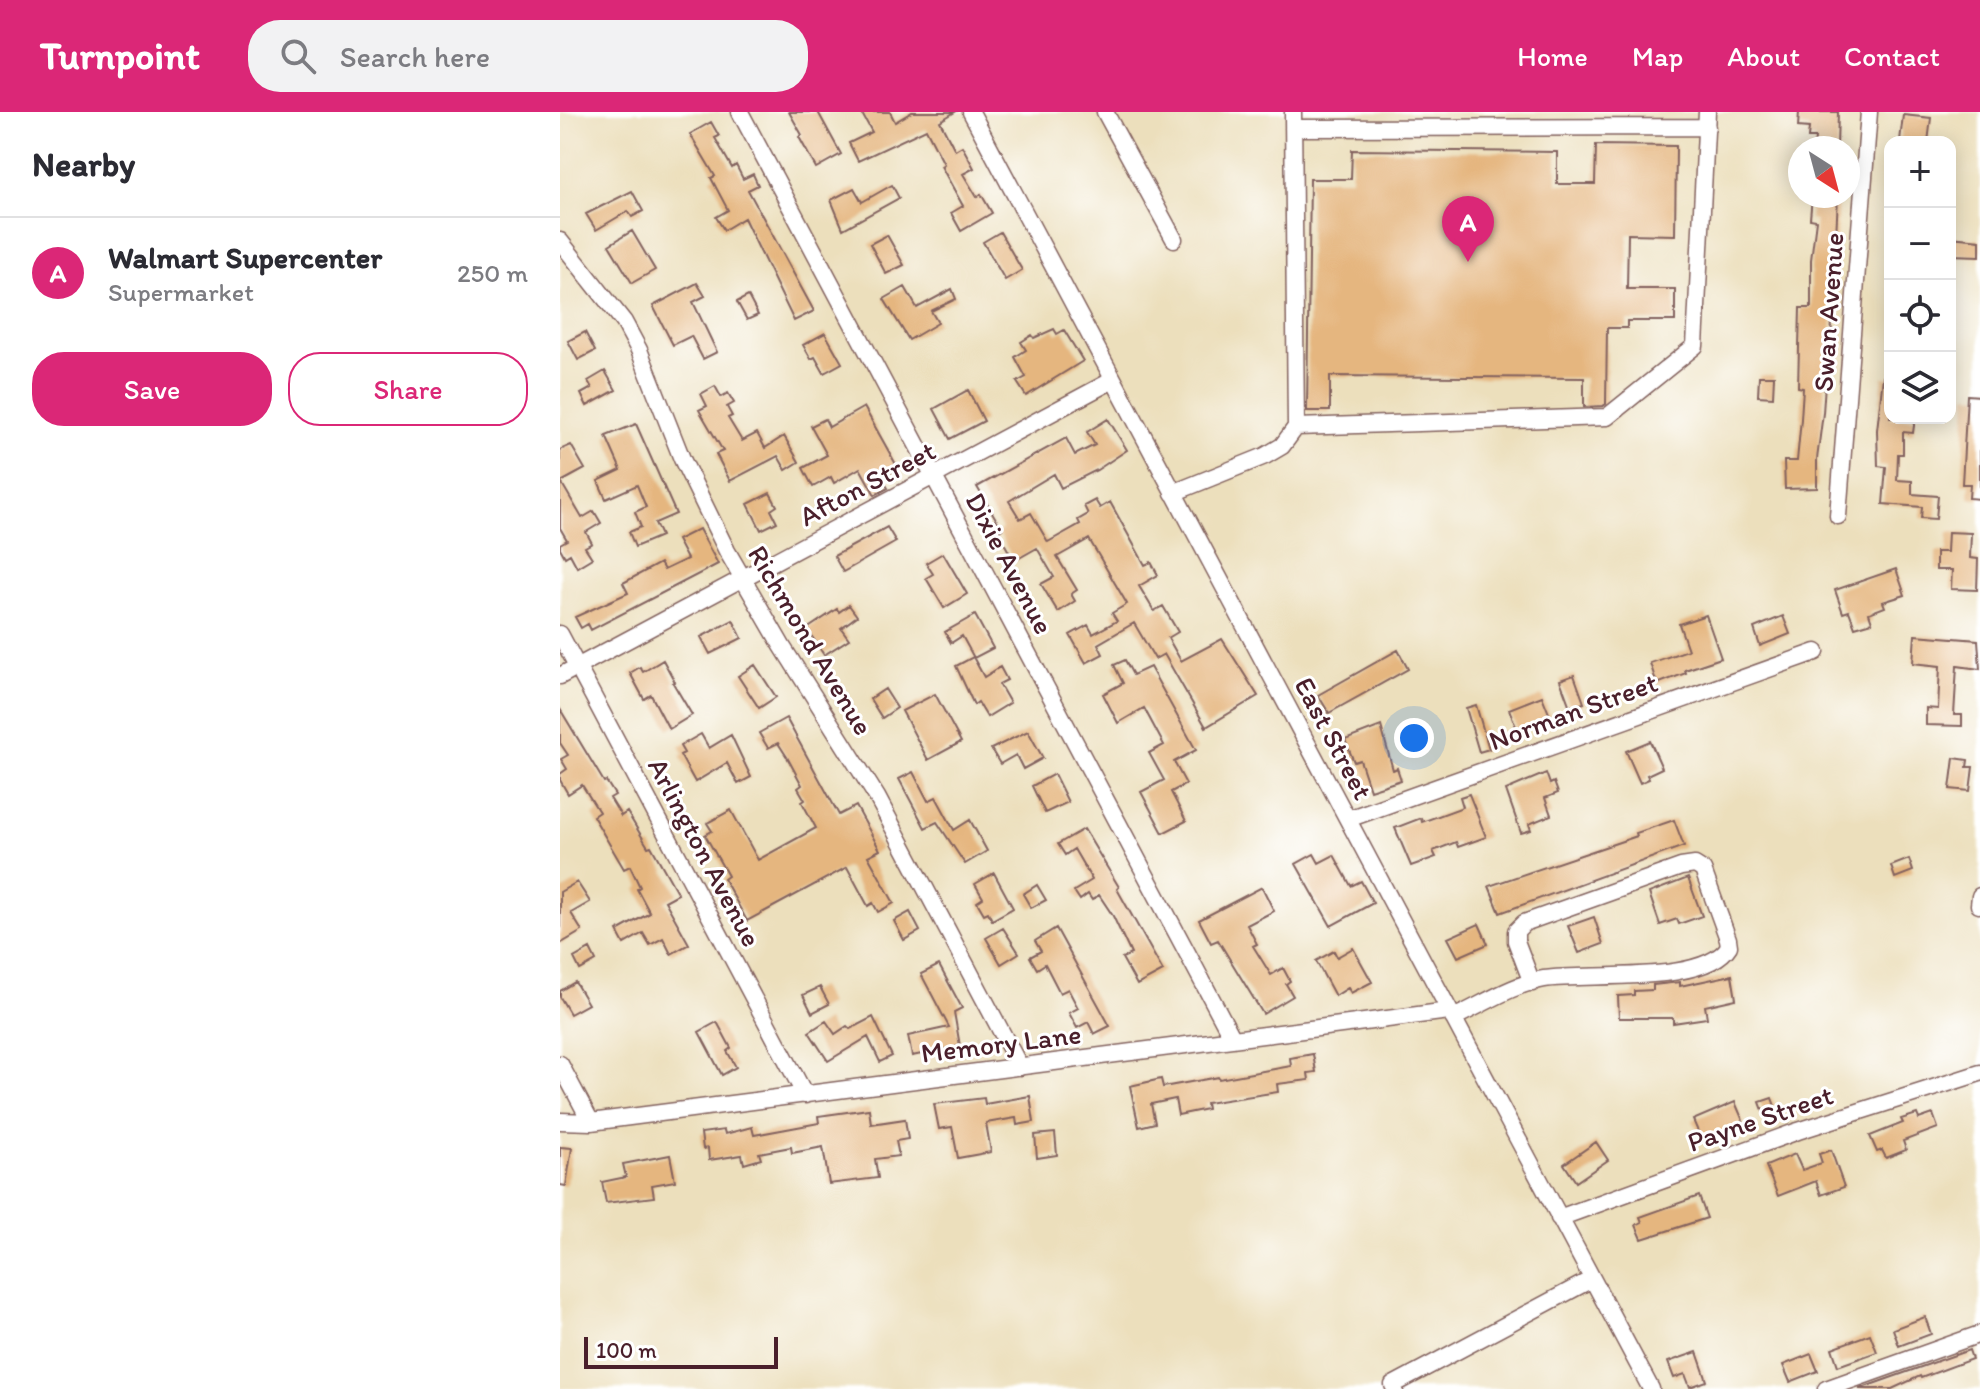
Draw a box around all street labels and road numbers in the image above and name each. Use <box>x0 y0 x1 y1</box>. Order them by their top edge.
street label: Swan Avenue <box>1805 231 1851 393</box>
street label: Afton Street <box>793 433 941 533</box>
street label: Dixie Avenue <box>959 486 1061 640</box>
street label: Richmond Avenue <box>741 539 881 741</box>
street label: Norman Street <box>1484 665 1662 757</box>
street label: East Street <box>1288 671 1380 805</box>
street label: Arlington Avenue <box>641 752 769 952</box>
street label: Memory Lane <box>919 1016 1083 1070</box>
street label: Payne Street <box>1683 1077 1837 1159</box>

